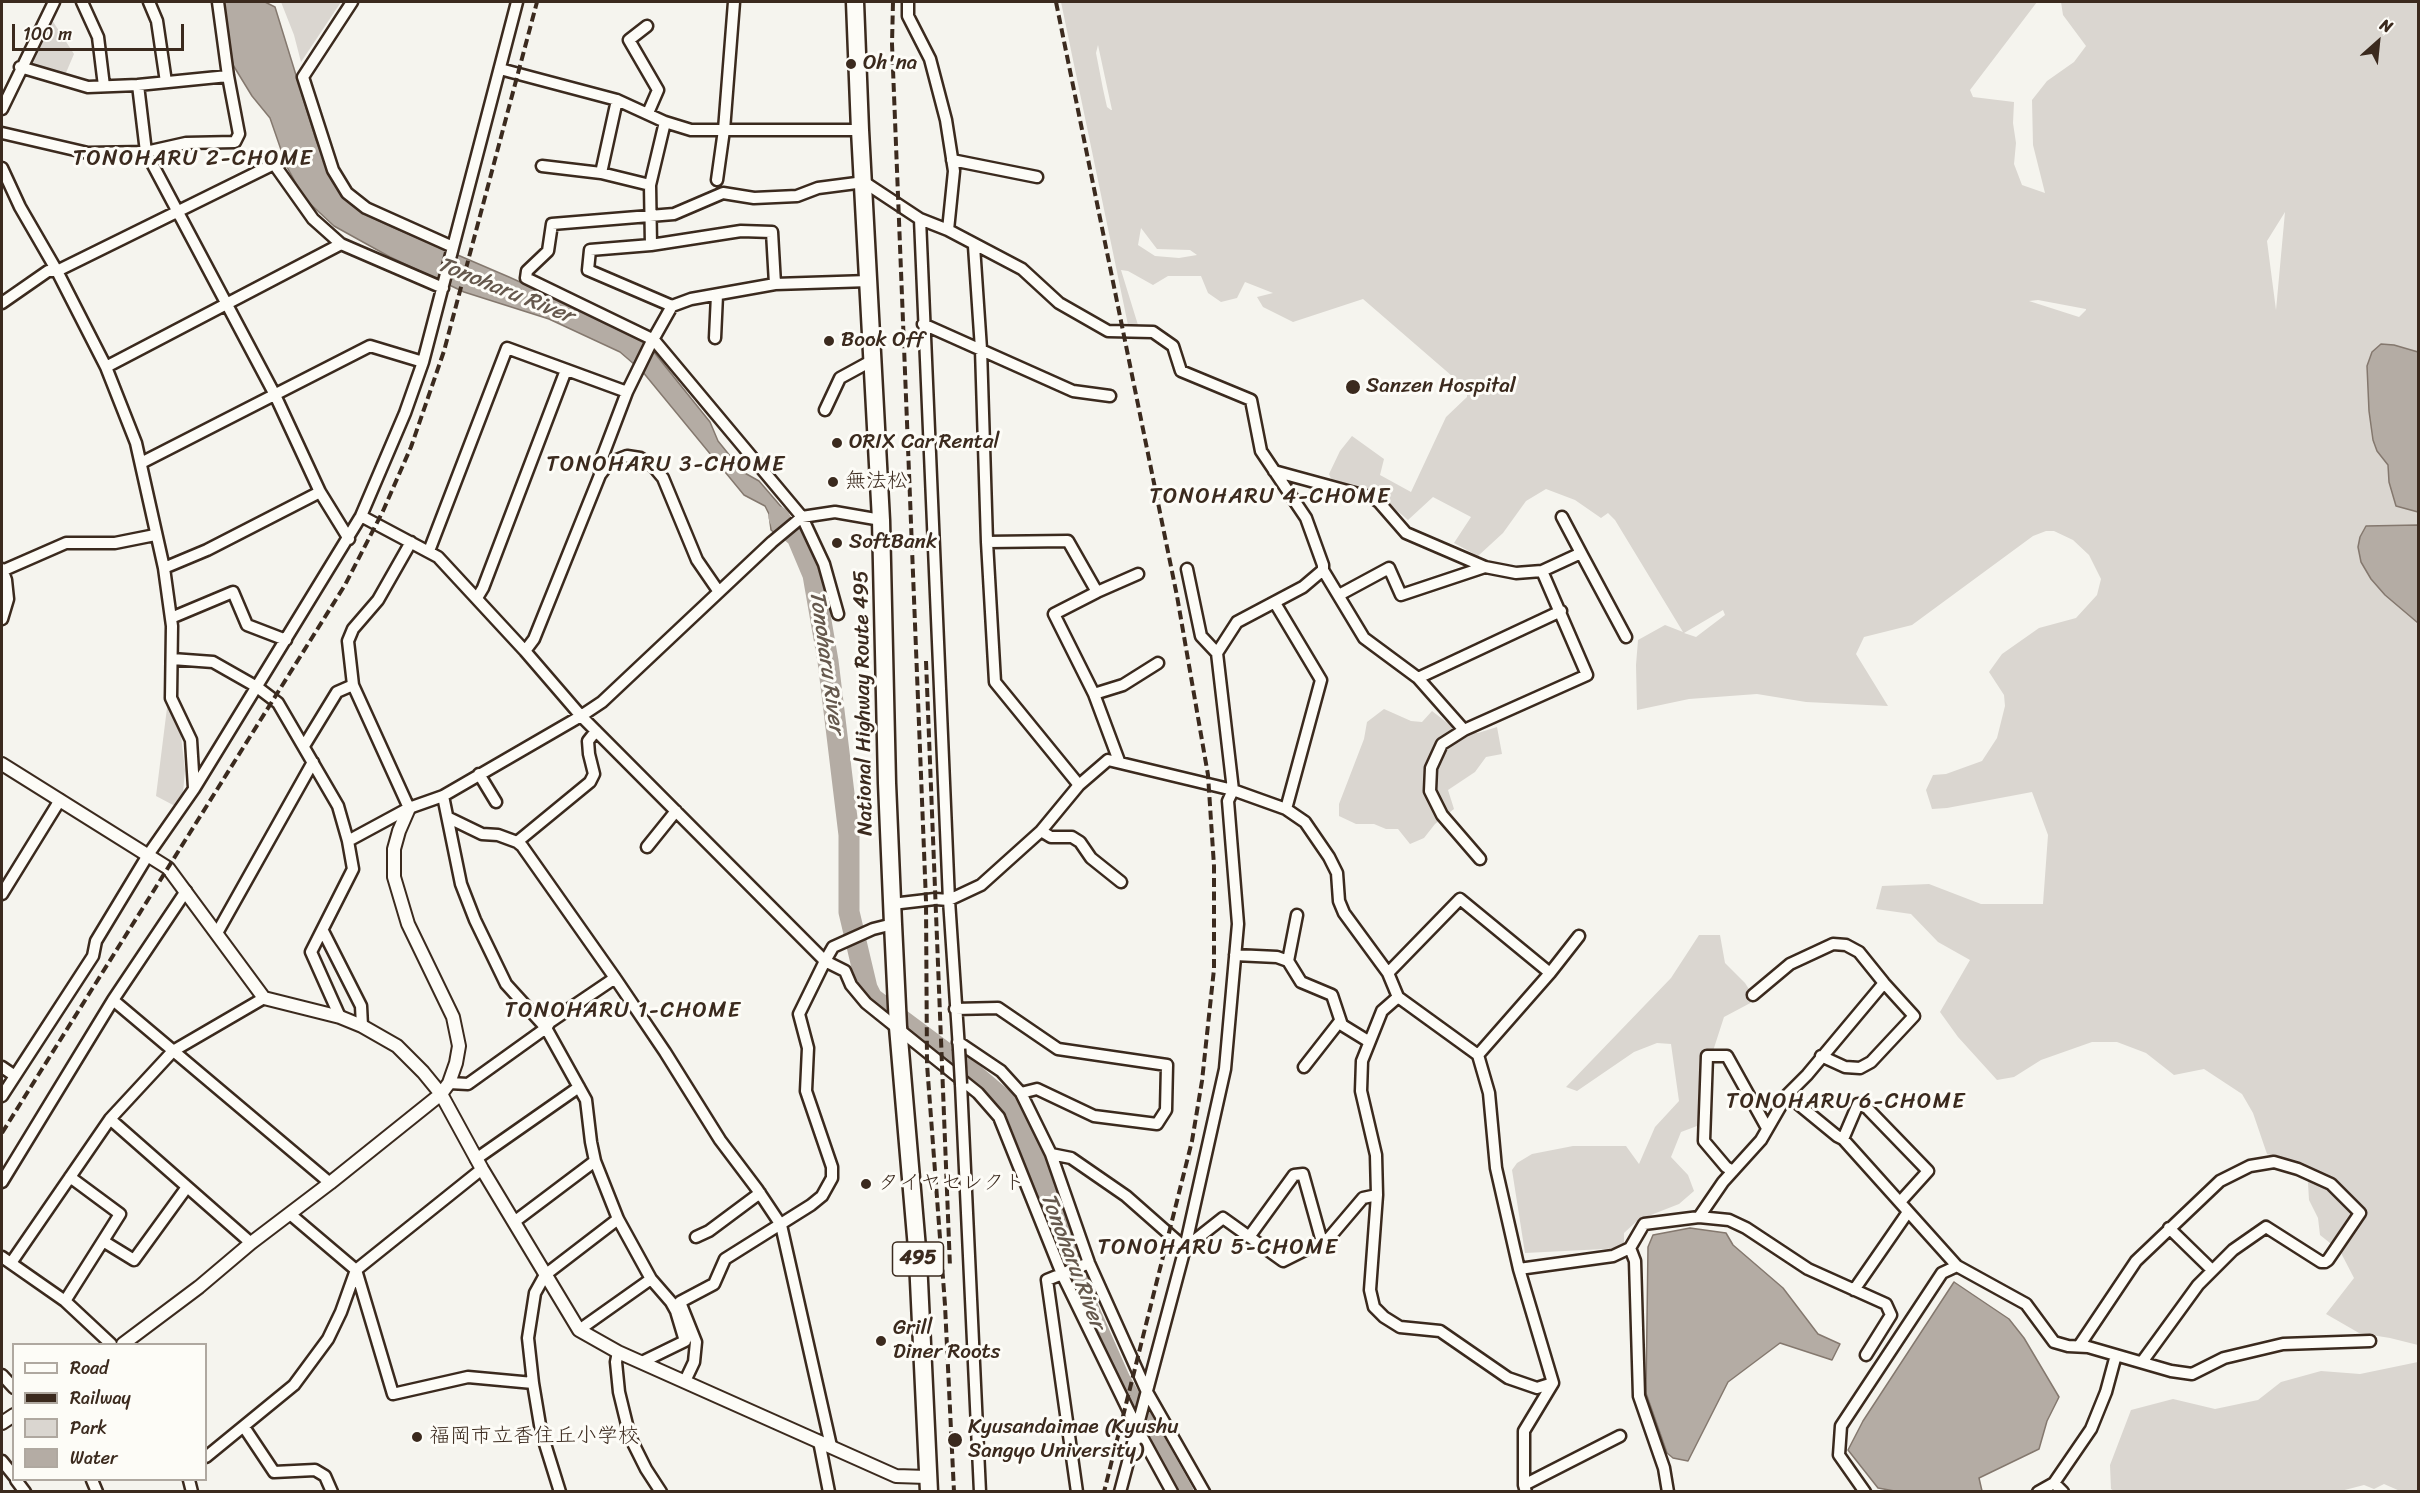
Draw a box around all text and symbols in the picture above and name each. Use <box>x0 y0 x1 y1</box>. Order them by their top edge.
text: N <box>2375 10 2398 41</box>
scale bar <box>15 12 188 50</box>
north arrow <box>2348 12 2408 72</box>
text: 100 m <box>23 18 72 50</box>
place label: Oh'na <box>863 51 917 77</box>
marker: Oh'na <box>844 57 858 71</box>
district label: TONOHARU 2-CHOME <box>73 146 313 172</box>
water label: Tonoharu River <box>434 252 576 330</box>
place label: Book Off <box>841 328 924 354</box>
marker: Book Off <box>822 334 836 348</box>
place label: Sanzen Hospital <box>1366 374 1516 400</box>
marker: Sanzen Hospital <box>1344 378 1362 396</box>
place label: ORIX Car Rental <box>849 430 999 456</box>
marker: ORIX Car Rental <box>830 436 844 450</box>
district label: TONOHARU 3-CHOME <box>546 452 786 478</box>
place label: 無法松 <box>845 469 908 495</box>
marker: 無法松 <box>826 475 840 489</box>
district label: TONOHARU 4-CHOME <box>1149 484 1391 510</box>
place label: SoftBank <box>849 530 937 556</box>
marker: SoftBank <box>830 536 844 550</box>
street label: National Highway Route 495 <box>849 570 879 836</box>
water label: Tonoharu River <box>803 589 849 735</box>
district label: TONOHARU 1-CHOME <box>505 998 741 1024</box>
district label: TONOHARU 6-CHOME <box>1726 1089 1966 1115</box>
place label: タイヤセレクト <box>878 1171 1025 1197</box>
marker: タイヤセレクト <box>859 1177 873 1191</box>
water label: Tonoharu River <box>1034 1189 1110 1333</box>
district label: TONOHARU 5-CHOME <box>1098 1235 1338 1261</box>
road number: 495 <box>892 1242 944 1276</box>
place label: Grill Diner Roots <box>893 1316 1000 1366</box>
marker: Grill Diner Roots <box>874 1334 888 1348</box>
legend <box>12 1343 207 1481</box>
text: Road <box>70 1352 109 1384</box>
text: Railway <box>70 1382 131 1414</box>
text: Park <box>70 1412 107 1444</box>
place label: Kyusandaimae (Kyushu Sangyo University) <box>968 1415 1178 1465</box>
place label: 福岡市立香住丘小学校 <box>429 1424 639 1450</box>
marker: 福岡市立香住丘小学校 <box>410 1430 424 1444</box>
marker: Kyusandaimae (Kyushu Sangyo University) <box>946 1431 964 1449</box>
text: Water <box>70 1442 117 1474</box>

